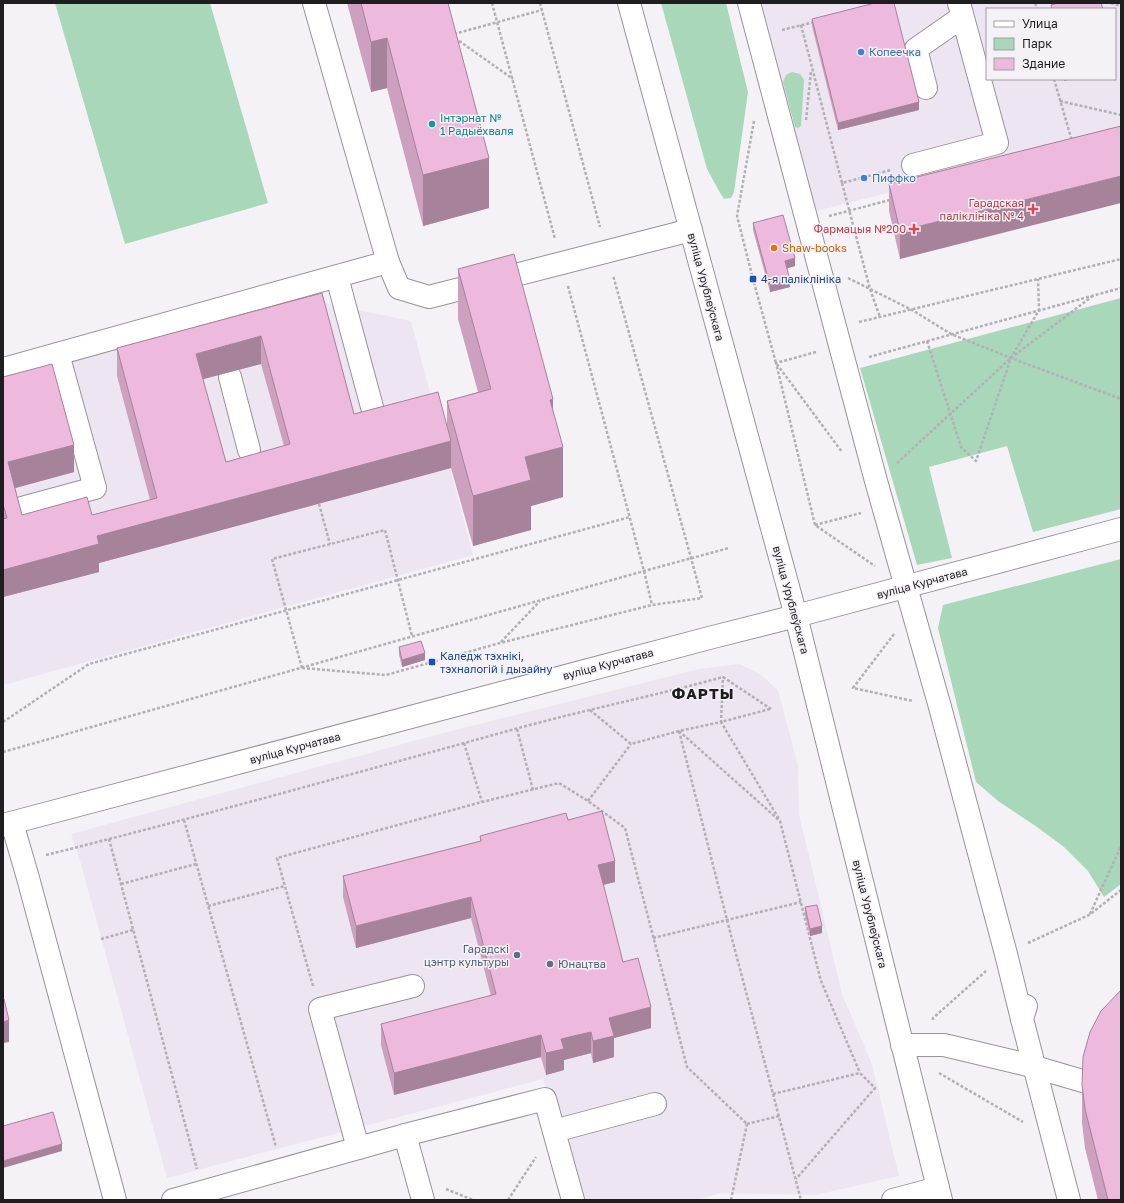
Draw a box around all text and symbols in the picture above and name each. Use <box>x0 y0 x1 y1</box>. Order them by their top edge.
legend <box>986 8 1116 80</box>
text: Улица <box>1022 16 1058 31</box>
text: Парк <box>1022 36 1052 51</box>
place label: Копеечка <box>869 45 921 58</box>
marker: Копеечка <box>856 47 866 57</box>
text: Здание <box>1022 56 1065 71</box>
place label: Інтэрнат № 1 Радыёхваля <box>440 111 514 137</box>
marker: Інтэрнат № 1 Радыёхваля <box>427 119 437 129</box>
place label: Пиффко <box>872 171 916 184</box>
marker: Пиффко <box>859 173 869 183</box>
place label: Гарадская паліклініка № 4 <box>940 196 1024 222</box>
marker: Гарадская паліклініка № 4 <box>1027 203 1039 215</box>
place label: Фармацыя №200 <box>813 222 906 235</box>
marker: Фармацыя №200 <box>909 224 919 234</box>
street label: вуліца Урублеўскага <box>686 231 727 342</box>
place label: Shaw-books <box>782 241 847 254</box>
marker: Shaw-books <box>769 243 779 253</box>
place label: 4-я паліклініка <box>761 272 841 285</box>
marker: 4-я паліклініка <box>748 274 758 284</box>
street label: вуліца Урублеўскага <box>771 544 812 655</box>
street label: вуліца Курчатава <box>875 564 969 601</box>
street label: вуліца Курчатава <box>561 645 655 682</box>
place label: Каледж тэхнікі, тэхналогій і дызайну <box>440 649 553 675</box>
marker: Каледж тэхнікі, тэхналогій і дызайну <box>427 657 437 667</box>
district label: ФАРТЫ <box>672 684 734 702</box>
street label: вуліца Курчатава <box>248 729 342 766</box>
street label: вуліца Урублеўскага <box>851 858 890 969</box>
place label: Гарадскі цэнтр культуры <box>424 942 509 968</box>
marker: Гарадскі цэнтр культуры <box>512 950 522 960</box>
place label: Юнацтва <box>558 957 606 970</box>
marker: Юнацтва <box>545 959 555 969</box>

